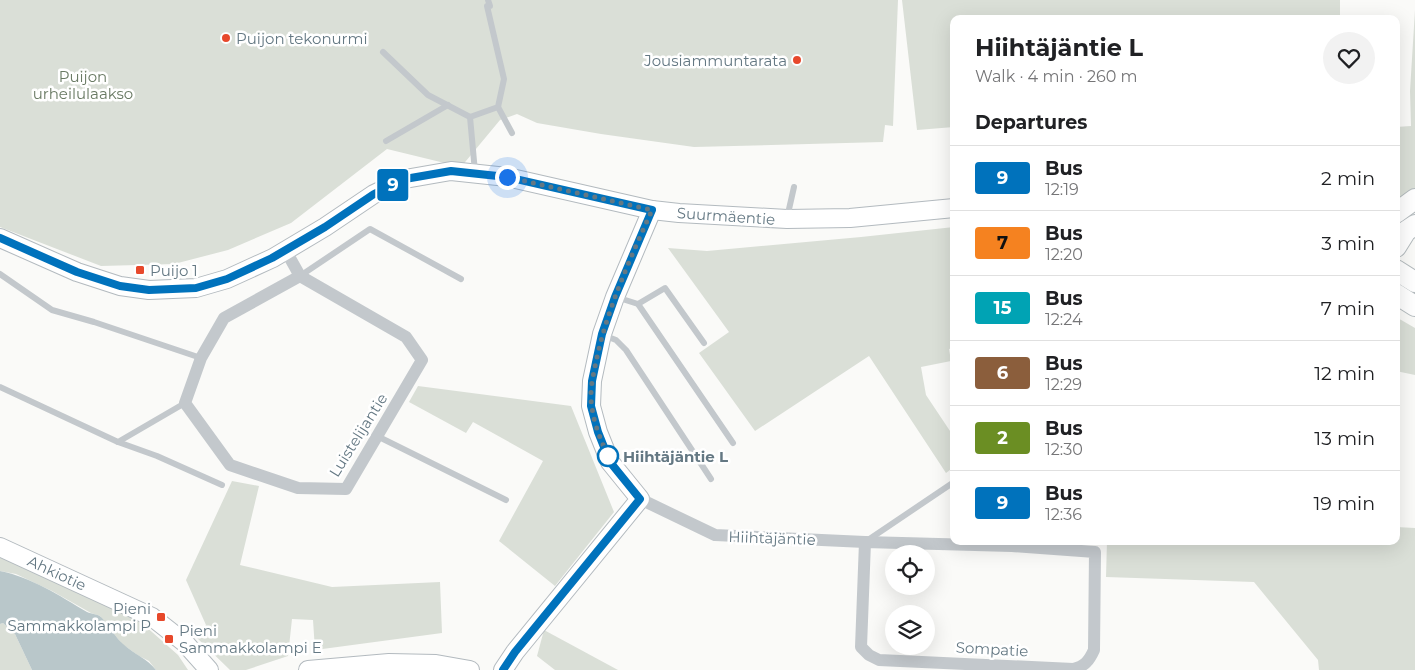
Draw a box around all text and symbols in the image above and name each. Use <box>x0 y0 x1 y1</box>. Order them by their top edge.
place label: Puijon tekonurmi <box>236 29 367 48</box>
marker: Puijon tekonurmi <box>220 32 232 44</box>
button: heart <box>1323 32 1375 84</box>
text: Hiihtäjäntie L <box>975 33 1143 62</box>
place label: Jousiammuntarata <box>643 51 787 70</box>
marker: Jousiammuntarata <box>791 54 803 66</box>
park label: Puijon urheilulaakso <box>33 67 133 103</box>
text: Walk · 4 min · 260 m <box>975 67 1137 86</box>
text: Departures <box>975 111 1087 134</box>
text: Bus <box>1045 157 1083 180</box>
your location <box>495 165 520 190</box>
text: 9 <box>997 167 1008 189</box>
text: 2 min <box>1321 167 1375 190</box>
line badge: 9 <box>377 169 409 201</box>
text: 9 <box>387 174 399 196</box>
text: 12:19 <box>1045 180 1079 199</box>
street label: Suurmäentie <box>676 203 776 229</box>
text: Bus <box>1045 222 1083 245</box>
text: 7 <box>997 232 1008 254</box>
text: 3 min <box>1321 232 1375 255</box>
text: 12:20 <box>1045 245 1083 264</box>
place label: Puijo 1 <box>150 261 198 280</box>
marker: Puijo 1 <box>134 264 146 276</box>
text: Bus <box>1045 287 1083 310</box>
text: 15 <box>994 297 1011 319</box>
text: 7 min <box>1321 297 1375 320</box>
text: 12:24 <box>1045 310 1083 329</box>
text: Bus <box>1045 352 1083 375</box>
text: 6 <box>997 362 1008 384</box>
text: 12 min <box>1314 362 1375 385</box>
text: 12:29 <box>1045 375 1082 394</box>
street label: Luistelijantie <box>325 390 391 480</box>
text: Bus <box>1045 417 1083 440</box>
text: 2 <box>997 427 1008 449</box>
text: 13 min <box>1314 427 1375 450</box>
text: 12:30 <box>1045 440 1083 459</box>
marker: Hiihtäjäntie L <box>597 445 619 467</box>
place label: Hiihtäjäntie L <box>623 447 728 466</box>
text: Bus <box>1045 482 1083 505</box>
text: 9 <box>997 492 1008 514</box>
text: 19 min <box>1313 492 1375 515</box>
text: 12:36 <box>1045 505 1082 524</box>
street label: Hiihtäjäntie <box>728 527 816 549</box>
map controls <box>885 545 935 655</box>
button: locate <box>885 545 935 595</box>
street label: Ahkiotie <box>25 551 89 595</box>
place label: Pieni Sammakkolampi P <box>8 599 151 635</box>
button: layers <box>885 605 935 655</box>
marker: Pieni Sammakkolampi P <box>155 611 167 623</box>
place label: Pieni Sammakkolampi E <box>179 621 322 657</box>
marker: Pieni Sammakkolampi E <box>163 633 175 645</box>
street label: Sompatie <box>955 638 1029 660</box>

